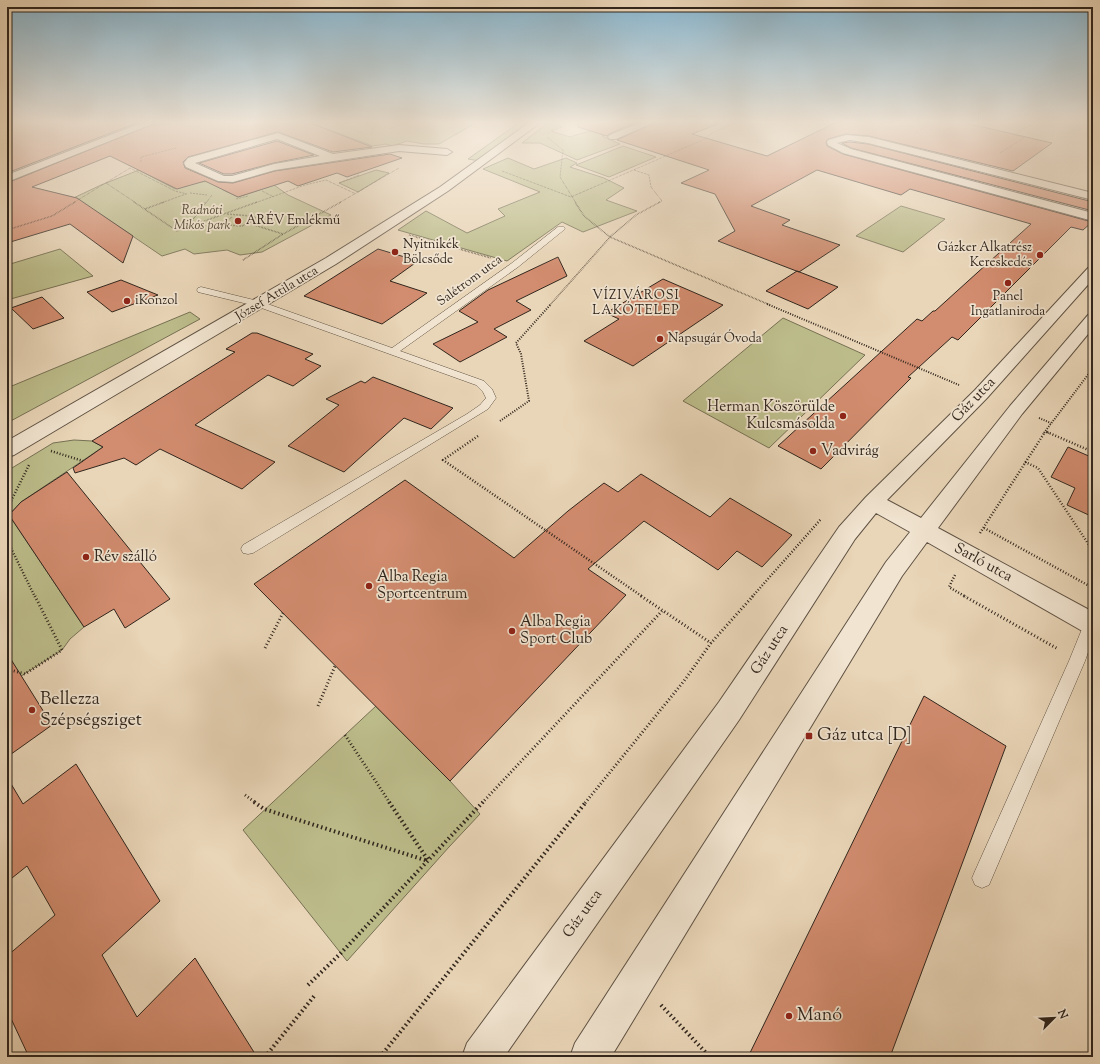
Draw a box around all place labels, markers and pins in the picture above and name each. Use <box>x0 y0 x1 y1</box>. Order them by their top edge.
place label: ARÉV Emlékmű <box>246 211 341 230</box>
marker: ARÉV Emlékmű <box>233 216 243 226</box>
place label: Nyitnikék Bölcsőde <box>403 236 459 269</box>
place label: Gázker Alkatrész Kereskedés <box>937 239 1032 272</box>
marker: Nyitnikék Bölcsőde <box>390 247 400 257</box>
marker: Gázker Alkatrész Kereskedés <box>1035 250 1045 260</box>
marker: Panel Ingatlaniroda <box>1003 278 1013 288</box>
place label: Panel Ingatlaniroda <box>971 288 1045 321</box>
place label: iKonzol <box>135 292 178 310</box>
marker: iKonzol <box>122 296 132 306</box>
place label: Napsugár Óvoda <box>668 329 762 348</box>
marker: Napsugár Óvoda <box>655 334 665 344</box>
place label: Herman Köszörülde Kulcsmásolda <box>707 397 835 435</box>
marker: Herman Köszörülde Kulcsmásolda <box>838 411 848 421</box>
place label: Vadvirág <box>821 441 879 462</box>
marker: Vadvirág <box>808 446 818 456</box>
place label: Rév szálló <box>94 547 157 568</box>
marker: Rév szálló <box>81 552 91 562</box>
place label: Alba Regia Sportcentrum <box>377 567 468 605</box>
marker: Alba Regia Sportcentrum <box>364 581 374 591</box>
place label: Alba Regia Sport Club <box>520 612 592 650</box>
marker: Alba Regia Sport Club <box>507 626 517 636</box>
place label: Bellezza Szépségsziget <box>40 687 142 734</box>
marker: Bellezza Szépségsziget <box>27 705 37 715</box>
place label: Gáz utca [D] <box>817 723 911 749</box>
marker: Gáz utca [D] <box>804 731 814 741</box>
place label: Manó <box>797 1003 842 1029</box>
marker: Manó <box>784 1011 794 1021</box>

